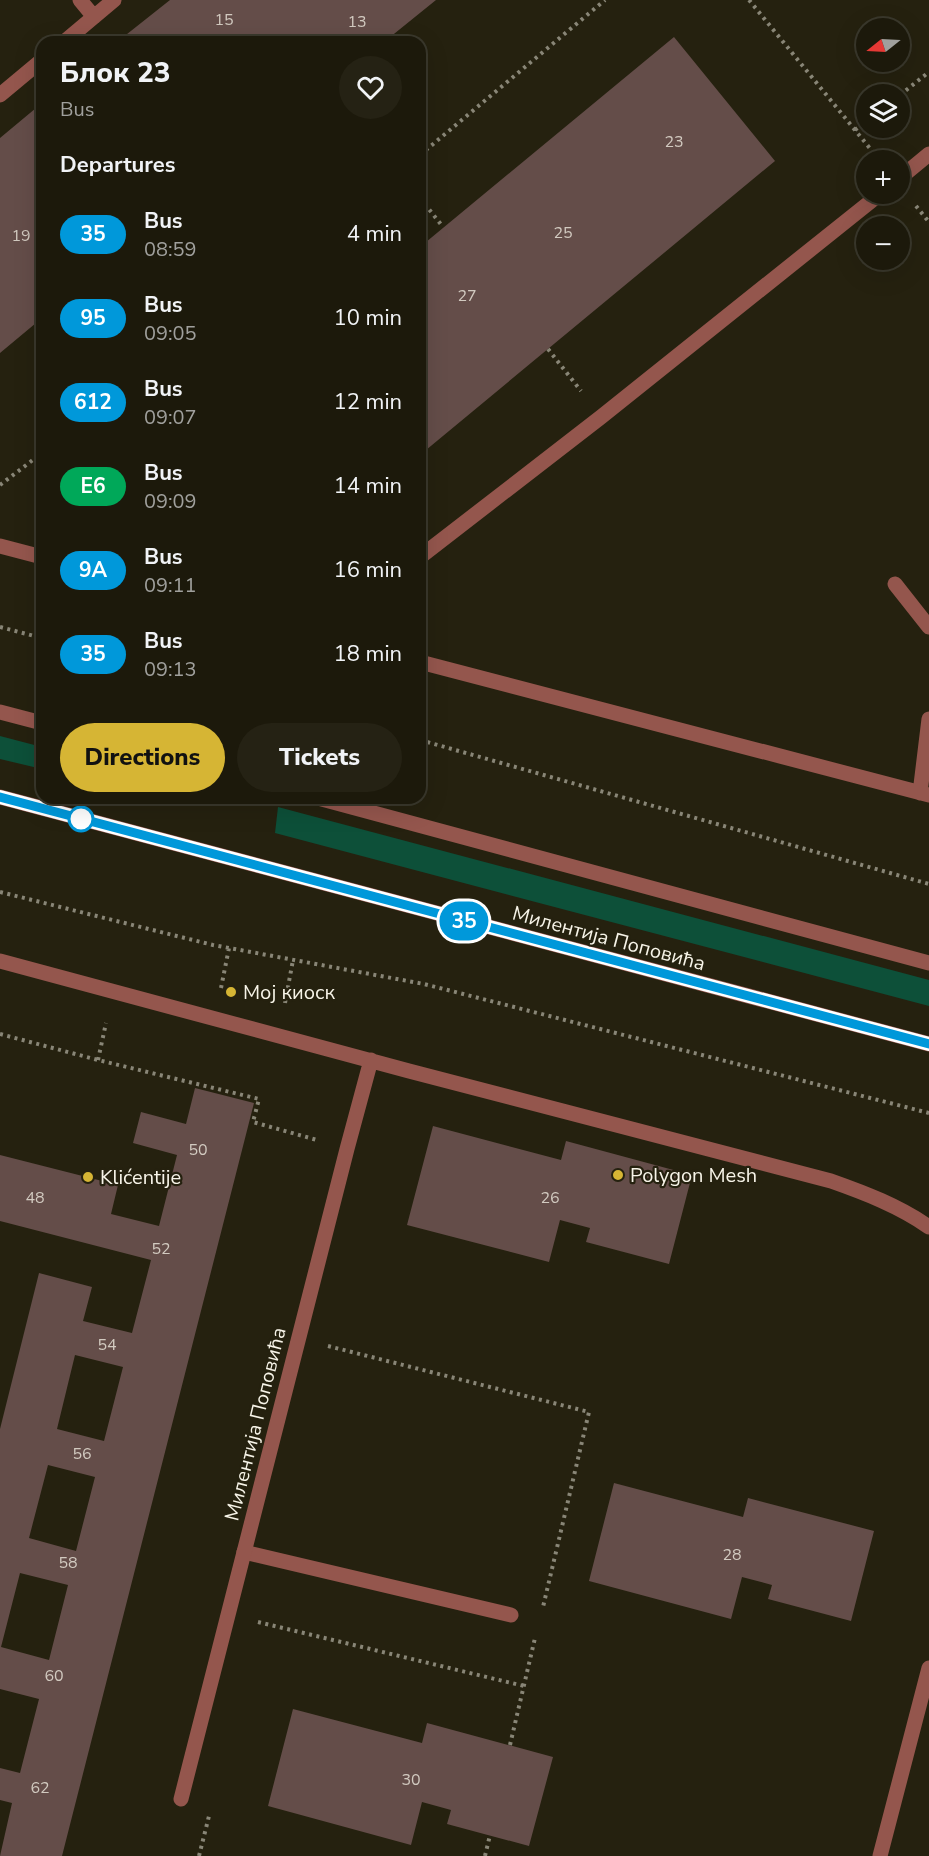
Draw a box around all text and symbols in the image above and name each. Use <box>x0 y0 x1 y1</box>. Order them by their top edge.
house number: 15 <box>214 9 234 31</box>
house number: 13 <box>347 11 367 33</box>
north arrow <box>856 18 910 72</box>
map controls <box>856 18 910 270</box>
text: Блок 23 <box>60 54 171 92</box>
button: heart <box>339 56 402 119</box>
button: layers <box>856 84 910 138</box>
text: Bus <box>60 96 94 123</box>
house number: 23 <box>664 131 684 153</box>
text: Departures <box>60 150 175 180</box>
button: + <box>856 150 910 204</box>
text: Bus <box>144 206 183 236</box>
button: − <box>856 216 910 270</box>
text: 4 min <box>347 219 402 249</box>
text: 35 <box>80 220 106 248</box>
house number: 25 <box>553 222 573 244</box>
house number: 19 <box>11 225 31 247</box>
text: 08:59 <box>144 236 197 263</box>
house number: 27 <box>457 285 477 307</box>
text: Bus <box>144 290 183 320</box>
text: 10 min <box>334 303 402 333</box>
text: 95 <box>80 304 106 332</box>
text: 09:05 <box>144 320 197 347</box>
text: Bus <box>144 374 183 404</box>
text: 12 min <box>334 387 402 417</box>
text: 612 <box>74 388 112 416</box>
text: 09:07 <box>144 404 197 431</box>
text: Bus <box>144 458 183 488</box>
text: 14 min <box>334 471 402 501</box>
text: E6 <box>80 472 106 500</box>
text: 09:09 <box>144 488 197 515</box>
text: Bus <box>144 542 183 572</box>
text: 16 min <box>334 555 402 585</box>
text: 9A <box>79 556 107 584</box>
text: 09:11 <box>144 572 197 599</box>
text: Bus <box>144 626 183 656</box>
text: 18 min <box>334 639 402 669</box>
text: 35 <box>80 640 106 668</box>
text: 09:13 <box>144 656 197 683</box>
button: Directions <box>60 723 225 792</box>
button: Tickets <box>237 723 402 792</box>
unlabelled marker <box>68 806 94 832</box>
street label: Милентија Поповића <box>509 900 708 977</box>
line badge: 35 <box>437 902 491 940</box>
text: 35 <box>451 907 477 935</box>
place label: Мој киоск <box>243 979 335 1006</box>
marker: Мој киоск <box>224 985 238 999</box>
house number: 50 <box>188 1139 208 1161</box>
place label: Polygon Mesh <box>630 1162 757 1189</box>
place label: Klićentije <box>100 1164 181 1191</box>
marker: Polygon Mesh <box>611 1168 625 1182</box>
marker: Klićentije <box>81 1170 95 1184</box>
house number: 48 <box>25 1187 45 1209</box>
house number: 26 <box>540 1187 560 1209</box>
house number: 52 <box>151 1238 171 1260</box>
street label: Милентија Поповића <box>218 1324 293 1524</box>
house number: 54 <box>97 1334 117 1356</box>
house number: 56 <box>72 1443 92 1465</box>
house number: 28 <box>722 1544 742 1566</box>
house number: 58 <box>58 1552 78 1574</box>
house number: 60 <box>44 1665 64 1687</box>
house number: 30 <box>401 1769 421 1791</box>
house number: 62 <box>30 1777 50 1799</box>

